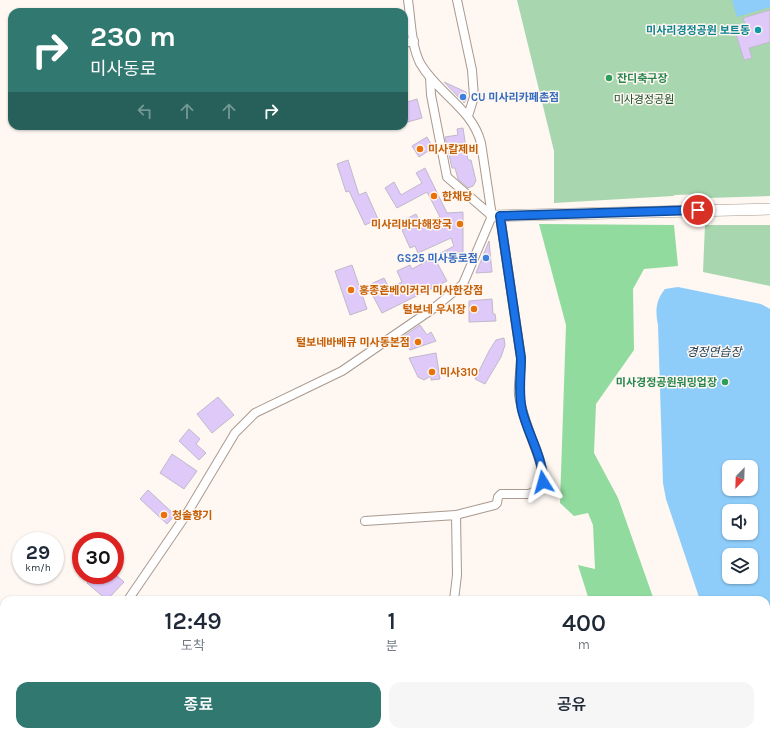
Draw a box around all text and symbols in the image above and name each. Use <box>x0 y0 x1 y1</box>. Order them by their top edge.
text: 230 m <box>90 20 176 53</box>
icon: right <box>24 24 76 76</box>
place label: 미사리경정공원 보트동 <box>646 24 750 37</box>
marker: 미사리경정공원 보트동 <box>753 25 763 35</box>
text: 미사동로 <box>90 58 156 80</box>
place label: 잔디축구장 <box>617 72 668 85</box>
marker: 잔디축구장 <box>604 73 614 83</box>
place label: CU 미사리카페촌점 <box>471 91 559 104</box>
marker: CU 미사리카페촌점 <box>458 92 468 102</box>
park label: 미사경정공원 <box>614 93 674 106</box>
icon: left <box>134 100 156 122</box>
icon: ahead <box>176 100 198 122</box>
icon: ahead <box>218 100 240 122</box>
icon: right <box>260 100 282 122</box>
place label: 미사칼제비 <box>428 143 479 156</box>
marker: 미사칼제비 <box>415 144 425 154</box>
place label: 한채당 <box>442 190 472 203</box>
marker: 한채당 <box>429 191 439 201</box>
pin <box>681 193 715 227</box>
icon: arrive <box>687 199 709 221</box>
place label: 미사리바다해장국 <box>371 218 452 231</box>
marker: 미사리바다해장국 <box>455 219 465 229</box>
place label: GS25 미사동로점 <box>397 252 478 265</box>
marker: GS25 미사동로점 <box>481 253 491 263</box>
place label: 홍종흔베이커리 미사한강점 <box>359 284 483 297</box>
marker: 홍종흔베이커리 미사한강점 <box>346 285 356 295</box>
place label: 털보네 우시장 <box>402 303 466 316</box>
marker: 털보네 우시장 <box>469 304 479 314</box>
place label: 털보네바베큐 미사동본점 <box>296 336 410 349</box>
marker: 털보네바베큐 미사동본점 <box>413 337 423 347</box>
water label: 경정연습장 <box>686 345 744 359</box>
place label: 미사310 <box>440 366 478 379</box>
marker: 미사310 <box>427 367 437 377</box>
place label: 미사경정공원워밍업장 <box>616 376 717 389</box>
marker: 미사경정공원워밍업장 <box>720 377 730 387</box>
north arrow <box>722 460 758 496</box>
map controls <box>722 460 758 584</box>
position arrow <box>522 461 564 503</box>
button: sound <box>722 504 758 540</box>
place label: 청솔향기 <box>172 509 212 522</box>
marker: 청솔향기 <box>159 510 169 520</box>
speed limit sign: 30 <box>72 532 124 584</box>
text: 29 <box>26 541 50 564</box>
button: layers <box>722 548 758 584</box>
text: km/h <box>25 562 51 574</box>
text: 12:49 <box>164 607 222 635</box>
text: 1 <box>388 607 396 635</box>
text: 400 <box>562 609 606 637</box>
text: m <box>578 637 590 652</box>
text: 도착 <box>181 638 205 653</box>
text: 분 <box>386 638 398 653</box>
button: 종료 <box>16 682 381 728</box>
button: 공유 <box>389 682 754 728</box>

